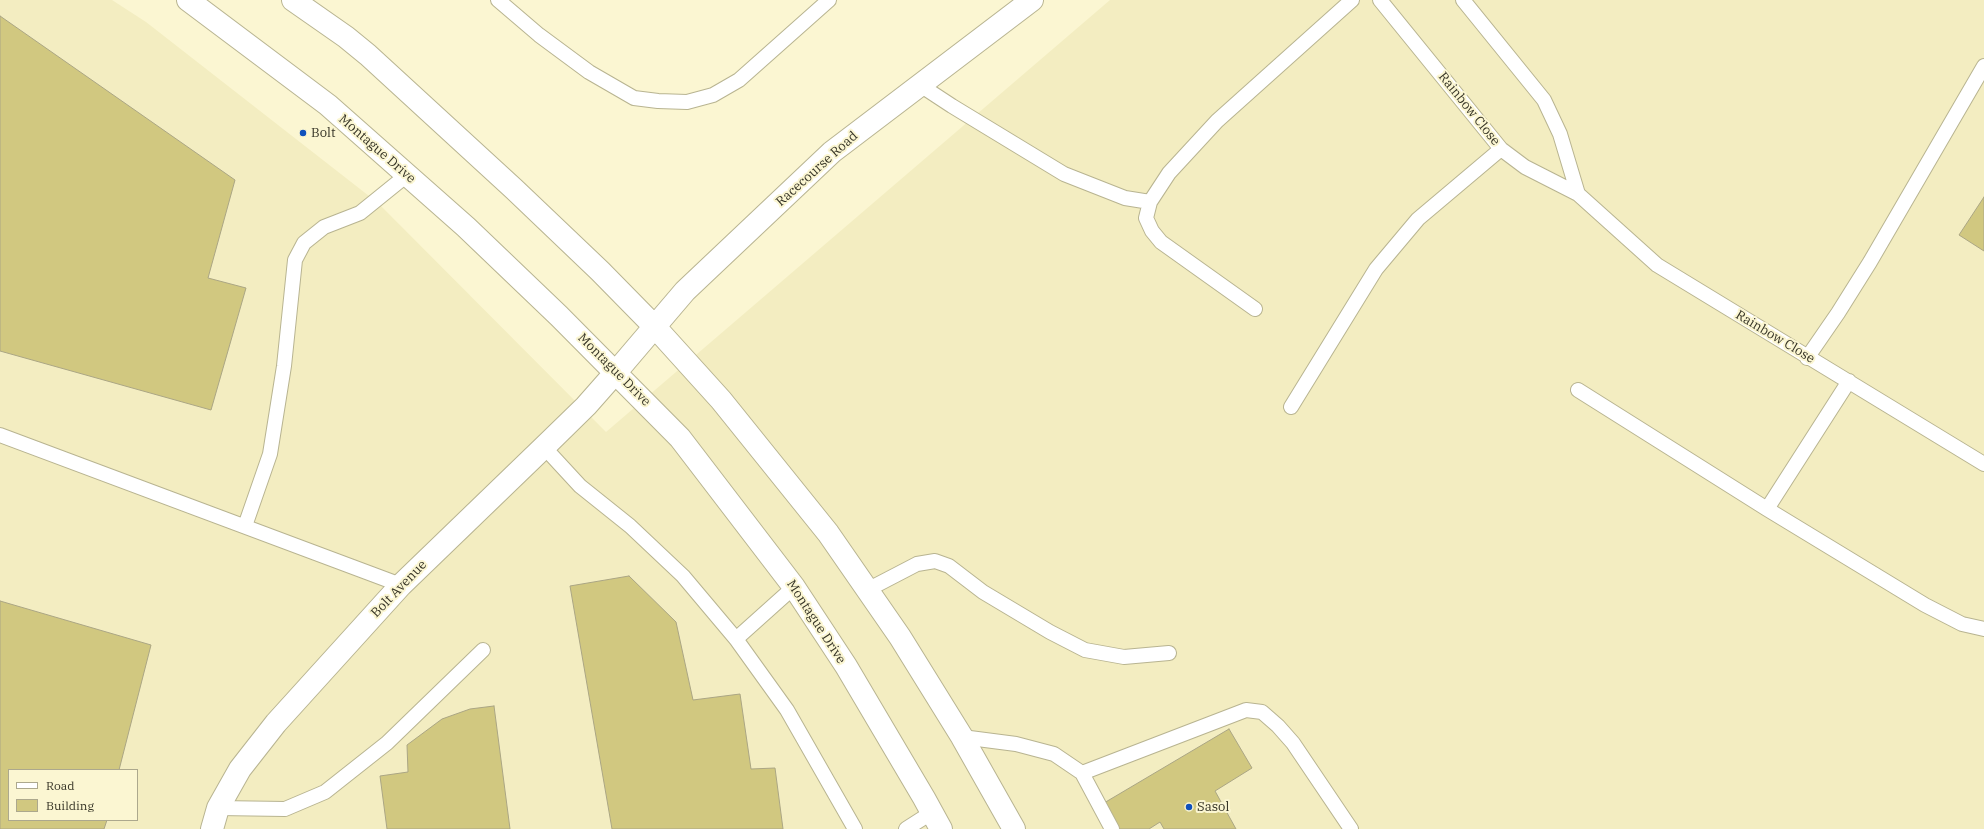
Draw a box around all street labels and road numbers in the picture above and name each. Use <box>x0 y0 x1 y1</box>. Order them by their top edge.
street label: Rainbow Close <box>1435 69 1503 149</box>
street label: Montague Drive <box>335 111 419 187</box>
street label: Racecourse Road <box>773 128 861 210</box>
street label: Rainbow Close <box>1733 307 1817 367</box>
street label: Montague Drive <box>574 330 654 410</box>
street label: Bolt Avenue <box>368 557 430 621</box>
street label: Montague Drive <box>783 577 849 667</box>

